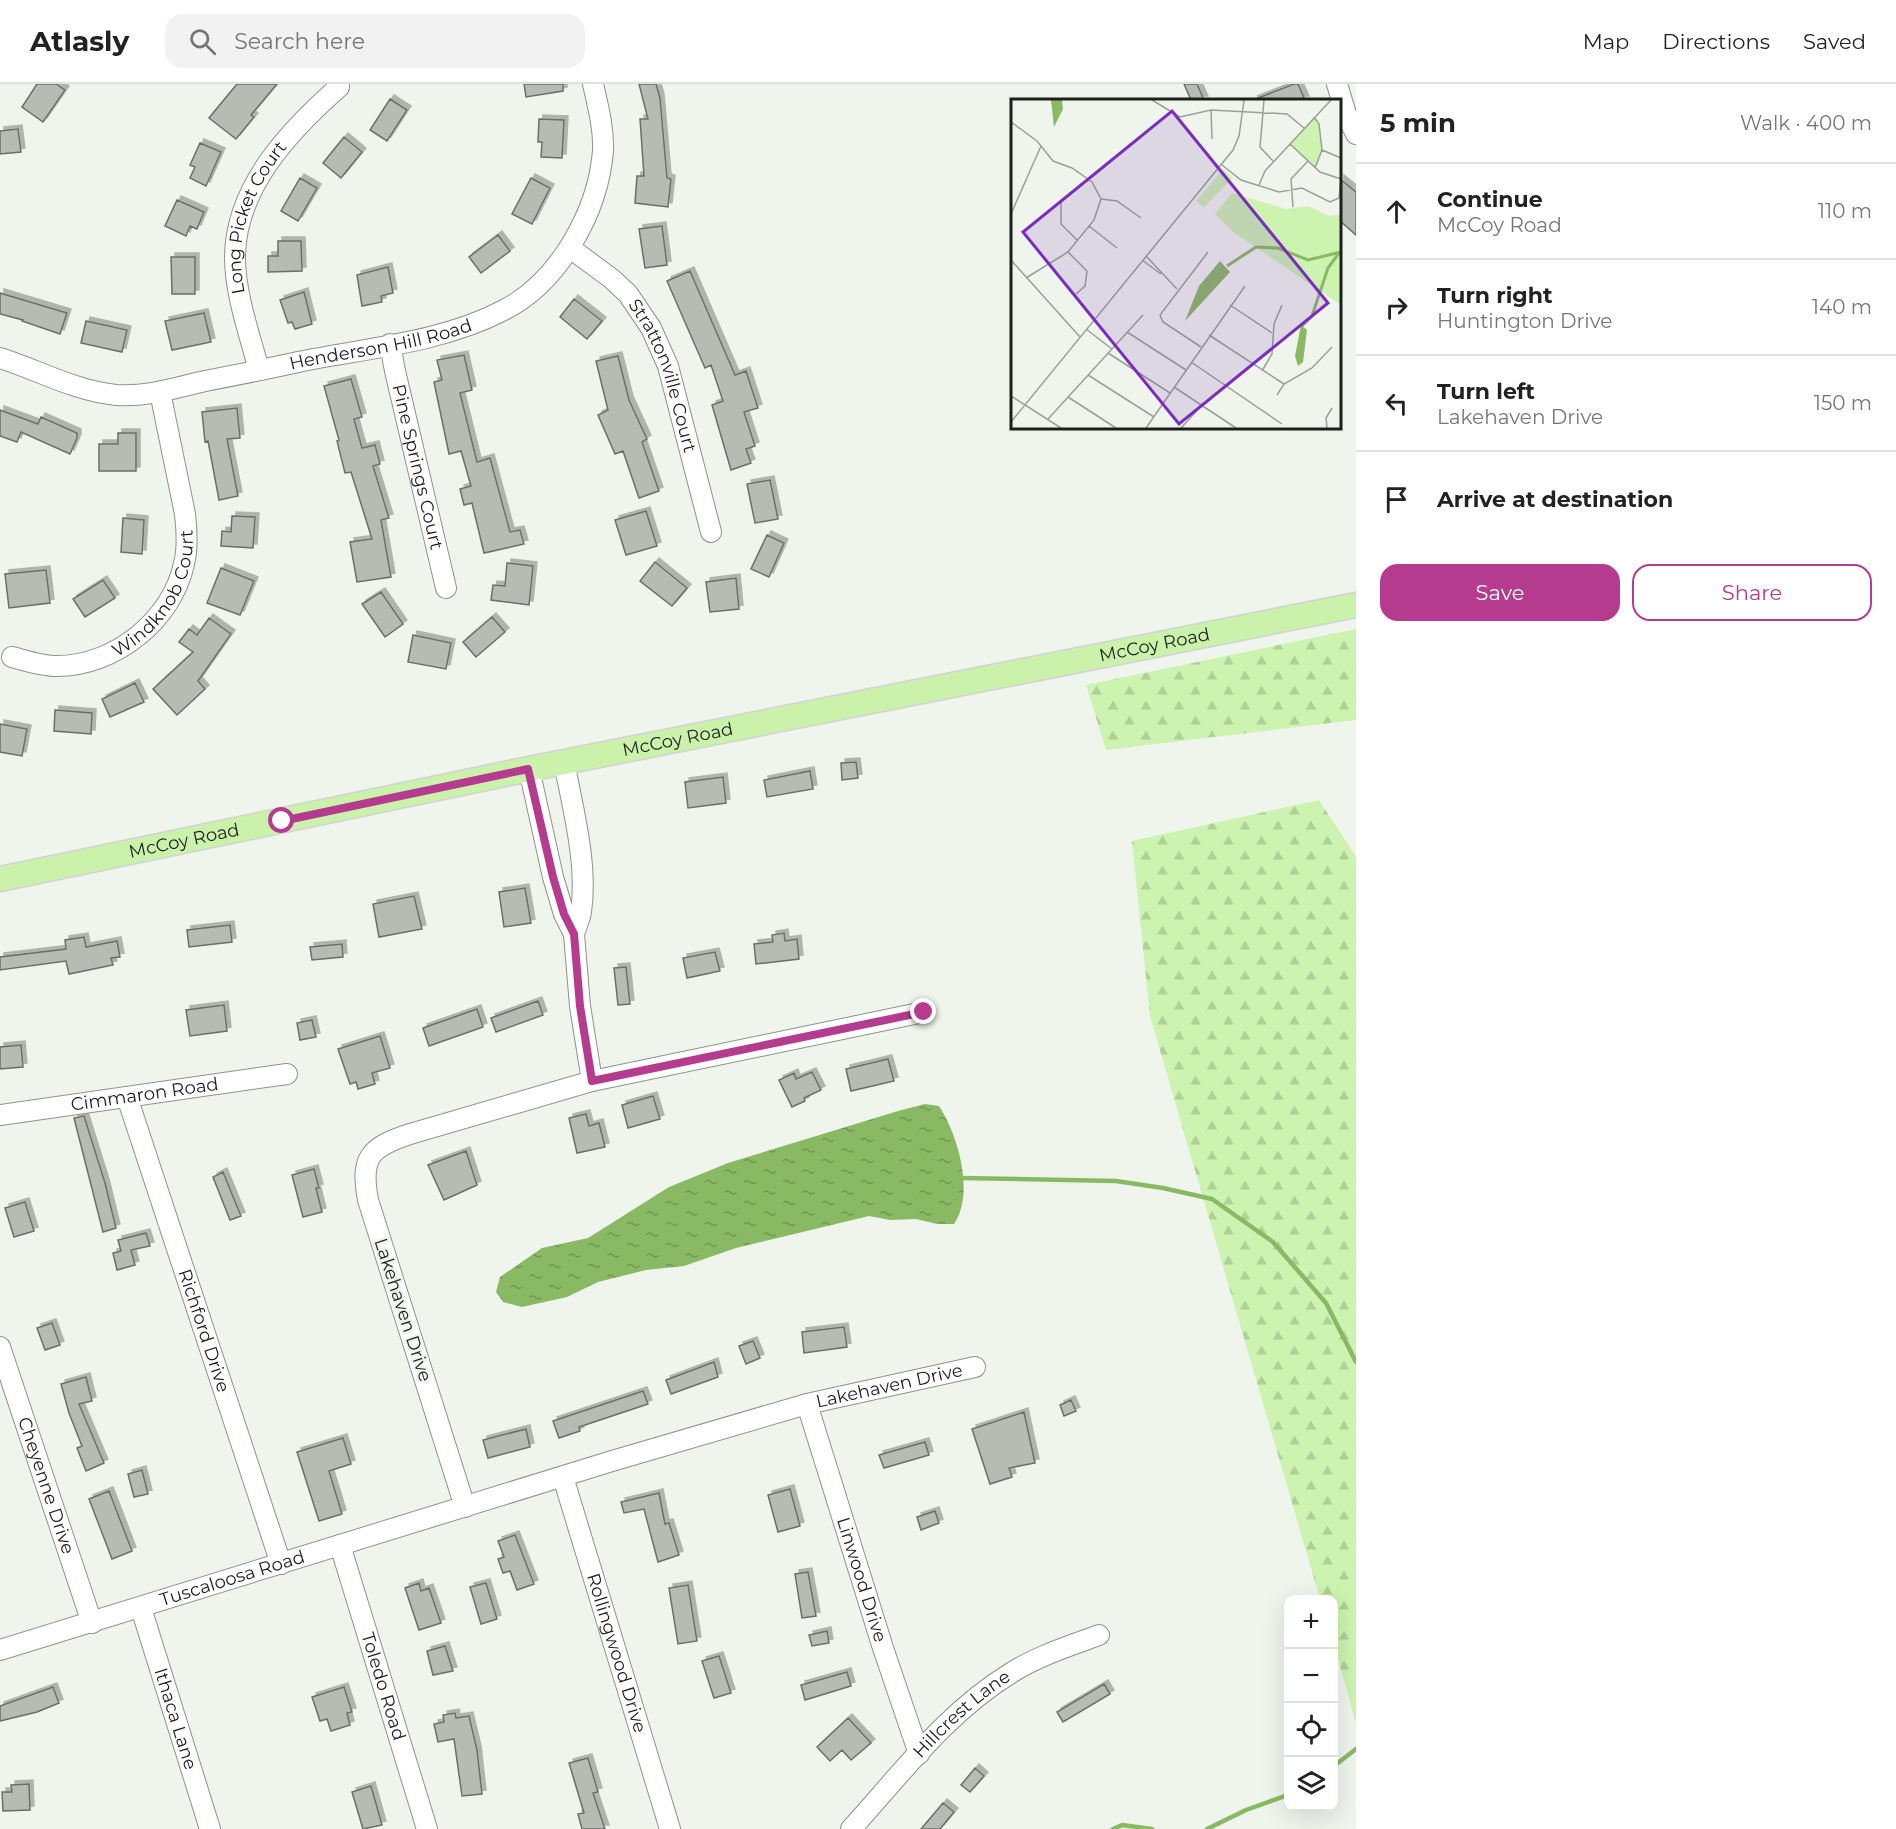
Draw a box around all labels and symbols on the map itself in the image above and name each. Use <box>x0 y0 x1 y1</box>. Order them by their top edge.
inset map <box>1011 99 1341 429</box>
street label: Long Picket Court <box>224 137 291 296</box>
street label: Strattonville Court <box>623 295 701 455</box>
street label: Henderson Hill Road <box>287 314 475 375</box>
street label: Pine Springs Court <box>387 382 448 552</box>
street label: Windknob Court <box>108 529 198 662</box>
street label: McCoy Road <box>1097 623 1212 667</box>
street label: McCoy Road <box>621 718 735 761</box>
route start <box>268 807 294 833</box>
street label: McCoy Road <box>127 819 241 863</box>
route end <box>910 998 936 1024</box>
street label: Cimmaron Road <box>69 1073 220 1116</box>
street label: Lakehaven Drive <box>369 1236 437 1385</box>
street label: Richford Drive <box>173 1266 235 1395</box>
street label: Lakehaven Drive <box>814 1359 965 1413</box>
street label: Cheyenne Drive <box>13 1414 79 1557</box>
street label: Linwood Drive <box>832 1514 892 1645</box>
street label: Tuscaloosa Road <box>157 1546 307 1611</box>
street label: Rollingwood Drive <box>582 1571 651 1736</box>
street label: Toledo Road <box>356 1630 410 1743</box>
street label: Ithaca Lane <box>149 1665 202 1772</box>
street label: Hillcrest Lane <box>908 1665 1014 1762</box>

